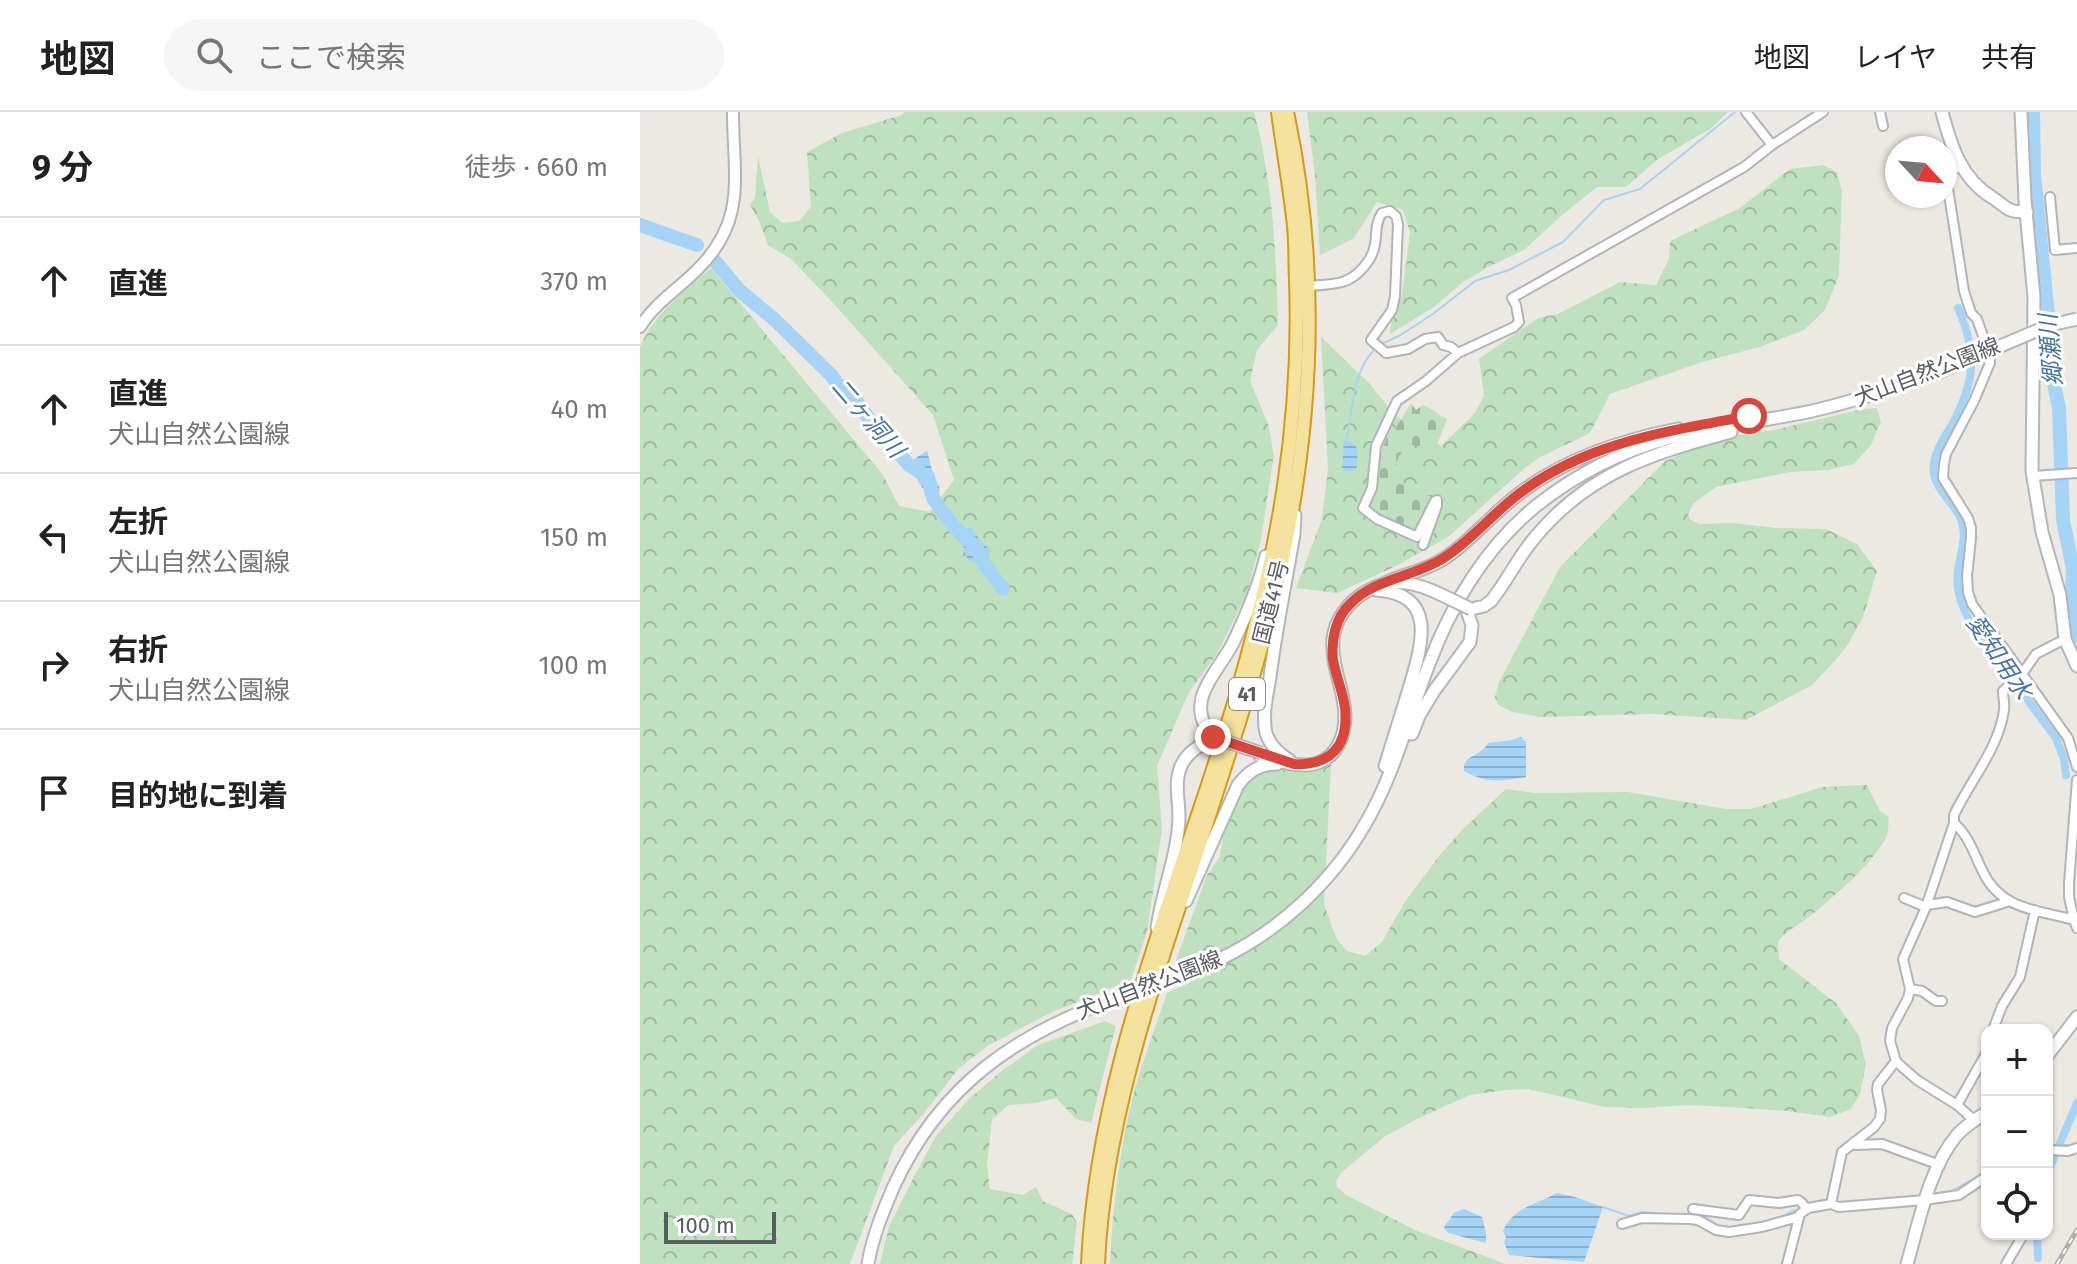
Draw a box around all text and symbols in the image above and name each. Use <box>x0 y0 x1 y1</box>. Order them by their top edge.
search box <box>164 19 724 91</box>
icon: search <box>192 33 236 77</box>
text: 地図 <box>40 36 116 82</box>
text: ここで検索 <box>256 40 406 76</box>
text: 地図 <box>1754 41 1810 74</box>
text: レイヤ <box>1854 41 1937 74</box>
text: 共有 <box>1981 41 2037 74</box>
north arrow <box>1885 136 1957 208</box>
text: 9 分 <box>32 147 93 188</box>
text: 徒歩 · 660 m <box>465 152 608 183</box>
icon: ahead <box>32 259 76 303</box>
text: 直進 <box>108 266 168 302</box>
text: 370 m <box>540 266 608 297</box>
water label: 郷瀬川 <box>2034 310 2068 387</box>
street label: 犬山自然公園線 <box>1850 332 2004 412</box>
water label: 二ヶ洞川 <box>826 373 912 466</box>
text: 直進 <box>108 376 168 412</box>
icon: ahead <box>32 387 76 431</box>
text: 40 m <box>550 394 608 425</box>
route start <box>1731 398 1767 434</box>
text: 犬山自然公園線 <box>108 419 290 450</box>
text: 左折 <box>108 504 168 540</box>
icon: left <box>32 515 76 559</box>
text: 150 m <box>540 522 608 553</box>
text: 犬山自然公園線 <box>108 547 290 578</box>
street label: 国道41号 <box>1248 557 1294 647</box>
water label: 愛知用水 <box>1961 609 2039 707</box>
text: 右折 <box>108 632 168 668</box>
icon: right <box>32 643 76 687</box>
text: 100 m <box>539 650 608 681</box>
text: 犬山自然公園線 <box>108 675 290 706</box>
road number: 41 <box>1229 678 1265 710</box>
route end <box>1195 719 1231 755</box>
icon: arrive <box>32 771 76 815</box>
text: 目的地に到着 <box>108 778 288 814</box>
street label: 犬山自然公園線 <box>1072 945 1226 1025</box>
map controls <box>1981 1024 2053 1240</box>
button: + <box>1981 1024 2053 1096</box>
button: − <box>1981 1096 2053 1168</box>
button: locate <box>1981 1168 2053 1240</box>
scale bar <box>664 1208 776 1244</box>
text: 100 m <box>676 1212 735 1239</box>

